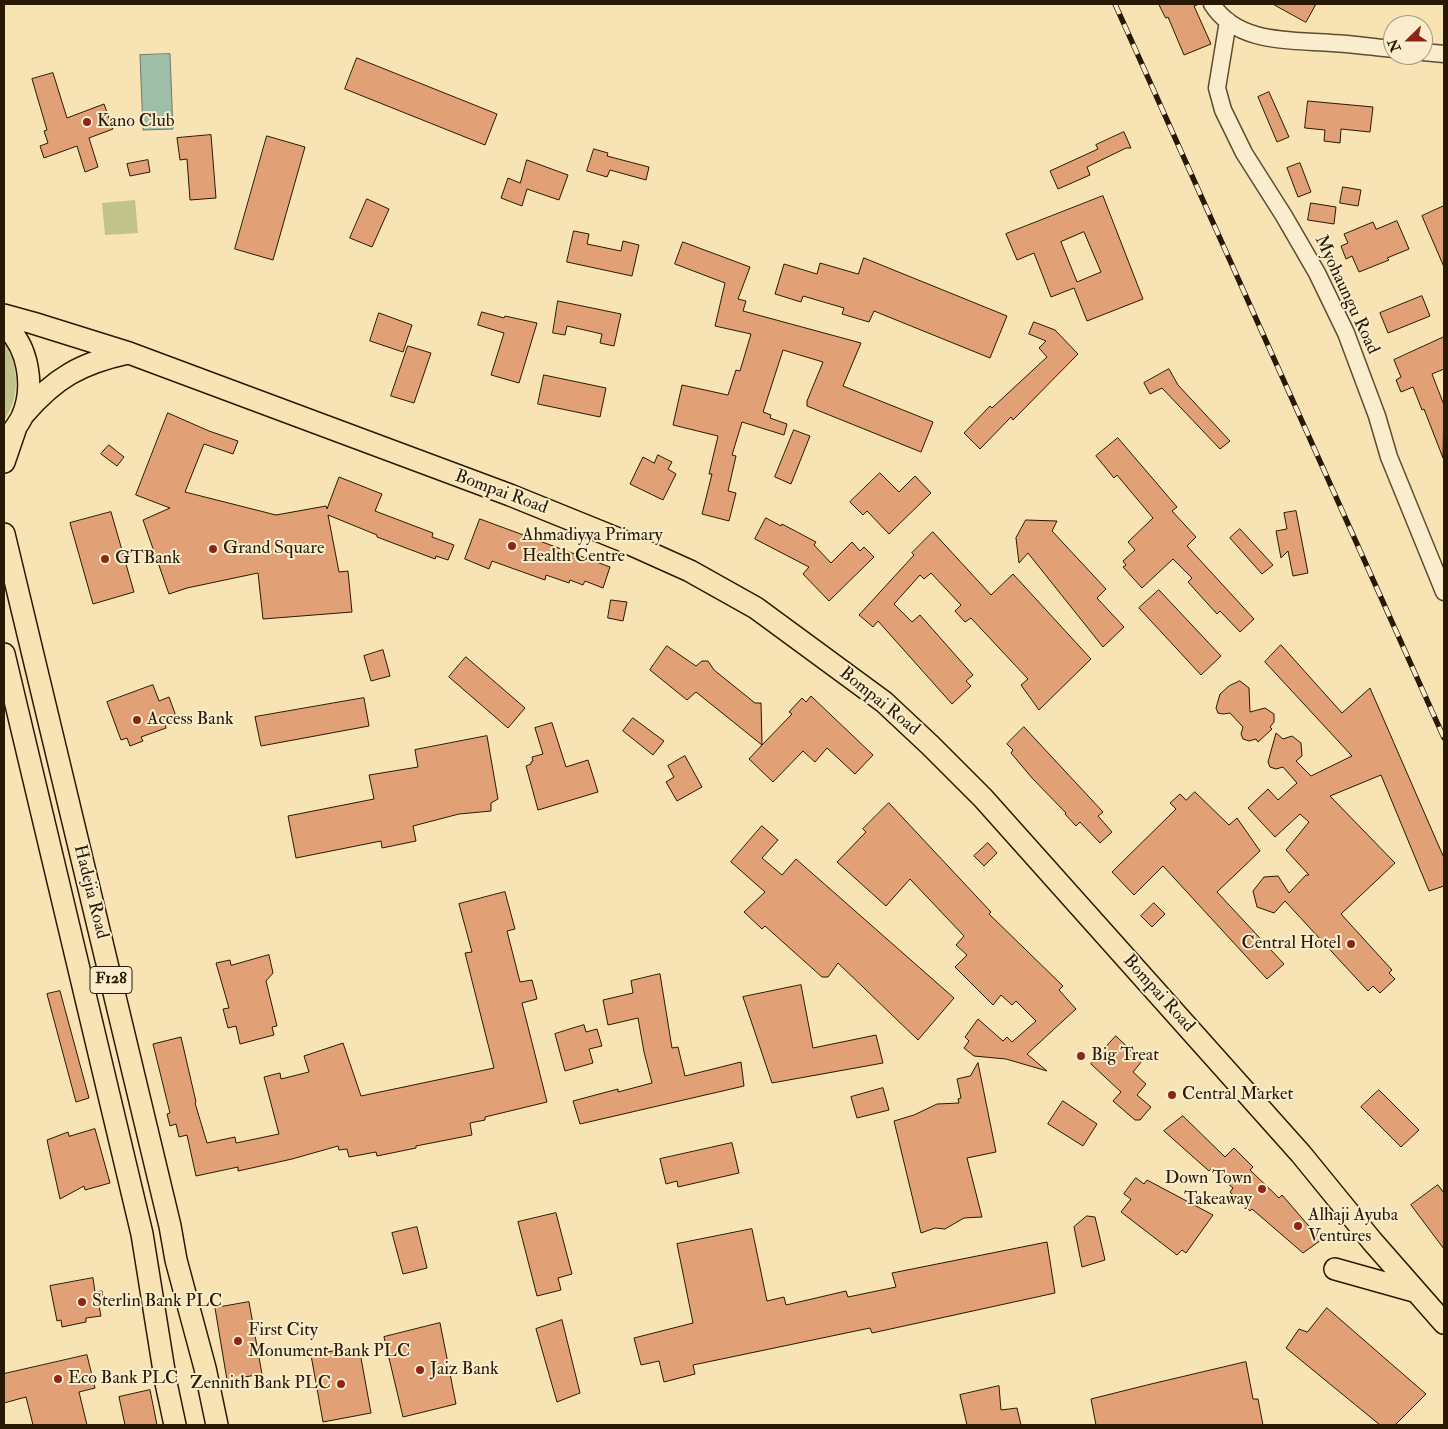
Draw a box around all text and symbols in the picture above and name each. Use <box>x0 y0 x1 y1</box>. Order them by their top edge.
north arrow <box>1383 15 1433 65</box>
text: N <box>1384 36 1405 54</box>
place label: Kano Club <box>97 111 174 133</box>
marker: Kano Club <box>81 116 93 128</box>
street label: Myohaungu Road <box>1309 232 1383 358</box>
street label: Bompai Road <box>452 466 550 520</box>
place label: Ahmadiyya Primary Health Centre <box>522 525 663 568</box>
place label: Grand Square <box>223 538 324 560</box>
marker: Ahmadiyya Primary Health Centre <box>506 540 518 552</box>
marker: Grand Square <box>207 543 219 555</box>
place label: GTBank <box>115 548 181 570</box>
marker: GTBank <box>99 553 111 565</box>
street label: Bompai Road <box>834 663 924 741</box>
place label: Access Bank <box>147 709 234 731</box>
marker: Access Bank <box>131 714 143 726</box>
street label: Hadejia Road <box>68 843 112 941</box>
place label: Central Hotel <box>1242 933 1341 955</box>
marker: Central Hotel <box>1345 938 1357 950</box>
street label: Bompai Road <box>1117 951 1199 1037</box>
road number: F128 <box>90 966 132 994</box>
place label: Big Treat <box>1091 1045 1159 1067</box>
marker: Big Treat <box>1075 1050 1087 1062</box>
place label: Central Market <box>1182 1084 1293 1106</box>
marker: Central Market <box>1166 1089 1178 1101</box>
place label: Down Town Takeaway <box>1165 1168 1252 1210</box>
marker: Down Town Takeaway <box>1256 1183 1268 1195</box>
place label: Alhaji Ayuba Ventures <box>1308 1205 1398 1248</box>
marker: Alhaji Ayuba Ventures <box>1292 1220 1304 1232</box>
place label: Sterlin Bank PLC <box>92 1291 222 1313</box>
marker: Sterlin Bank PLC <box>76 1296 88 1308</box>
place label: First City Monument Bank PLC <box>248 1320 410 1362</box>
marker: First City Monument Bank PLC <box>232 1335 244 1347</box>
place label: Jaiz Bank <box>430 1359 499 1381</box>
marker: Jaiz Bank <box>414 1364 426 1376</box>
place label: Eco Bank PLC <box>68 1368 178 1390</box>
marker: Eco Bank PLC <box>52 1373 64 1385</box>
place label: Zennith Bank PLC <box>190 1373 331 1395</box>
marker: Zennith Bank PLC <box>335 1378 347 1390</box>

